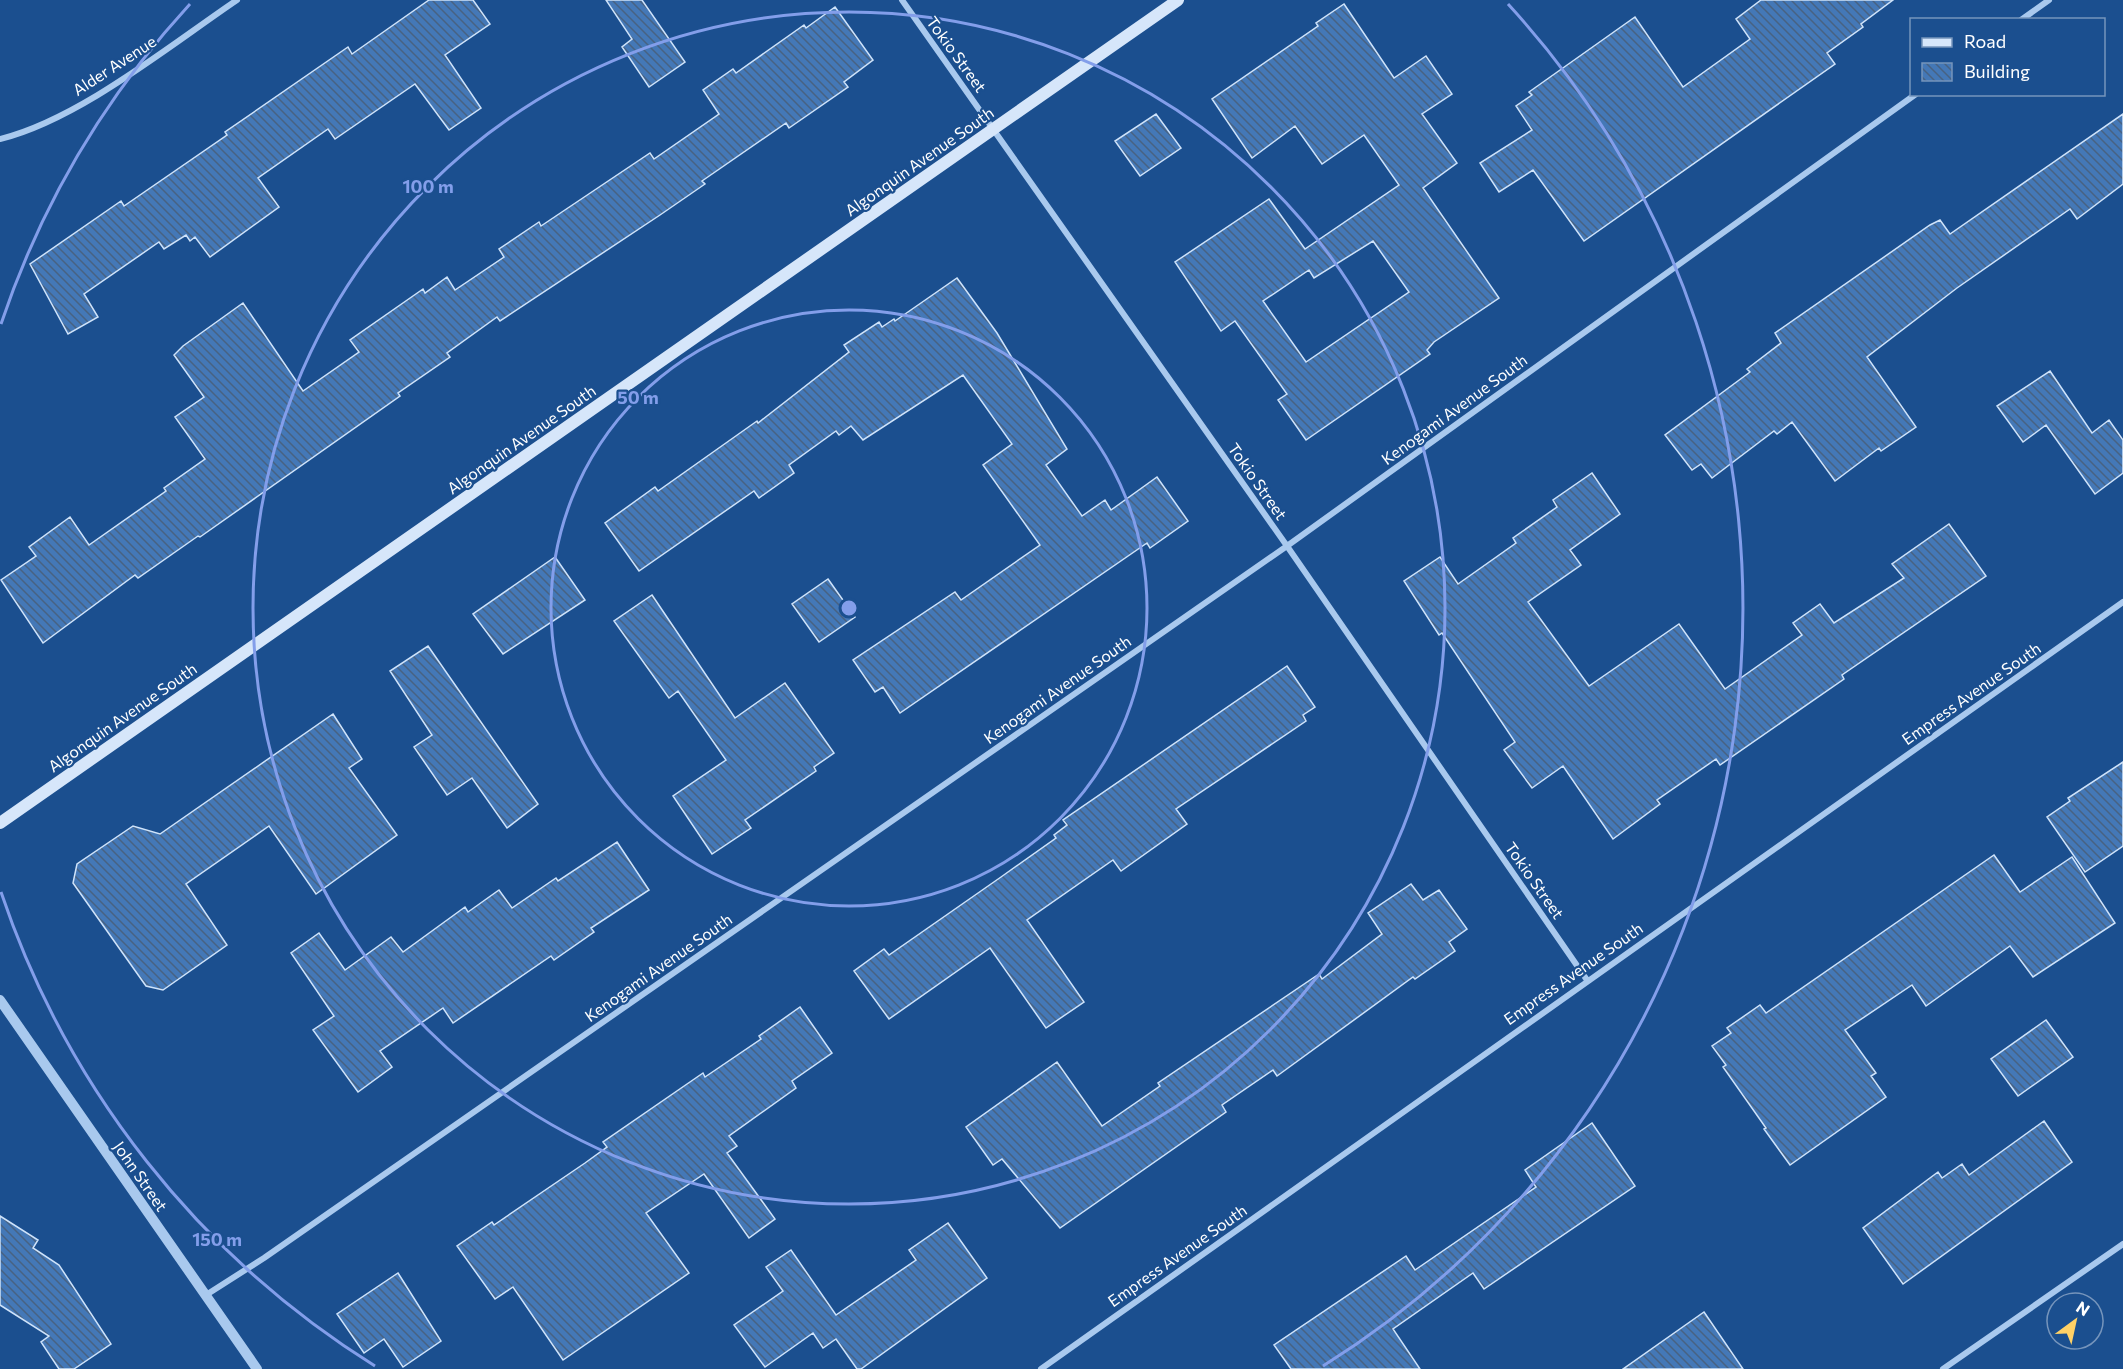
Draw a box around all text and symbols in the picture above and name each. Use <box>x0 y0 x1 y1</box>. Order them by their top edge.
street label: Tokio Street <box>923 12 991 96</box>
legend <box>1910 18 2105 96</box>
text: Road <box>1964 30 2006 52</box>
street label: Alder Avenue <box>69 31 159 99</box>
text: Building <box>1964 60 2030 82</box>
street label: Algonquin Avenue South <box>841 102 997 220</box>
text: 100 m <box>402 175 454 197</box>
street label: Kenogami Avenue South <box>1377 350 1531 468</box>
street label: Algonquin Avenue South <box>443 380 599 498</box>
text: 50 m <box>617 386 659 408</box>
street label: Tokio Street <box>1225 439 1292 523</box>
centre of rings <box>839 598 859 618</box>
street label: Kenogami Avenue South <box>980 631 1134 747</box>
street label: Empress Avenue South <box>1898 638 2044 748</box>
street label: Algonquin Avenue South <box>44 658 200 776</box>
street label: Tokio Street <box>1502 838 1569 922</box>
street label: Kenogami Avenue South <box>581 909 735 1025</box>
street label: Empress Avenue South <box>1500 918 1646 1028</box>
street label: John Street <box>110 1137 172 1215</box>
street label: Empress Avenue South <box>1104 1200 1250 1310</box>
text: 150 m <box>192 1228 242 1250</box>
north arrow <box>2045 1291 2105 1351</box>
text: N <box>2073 1297 2094 1319</box>

